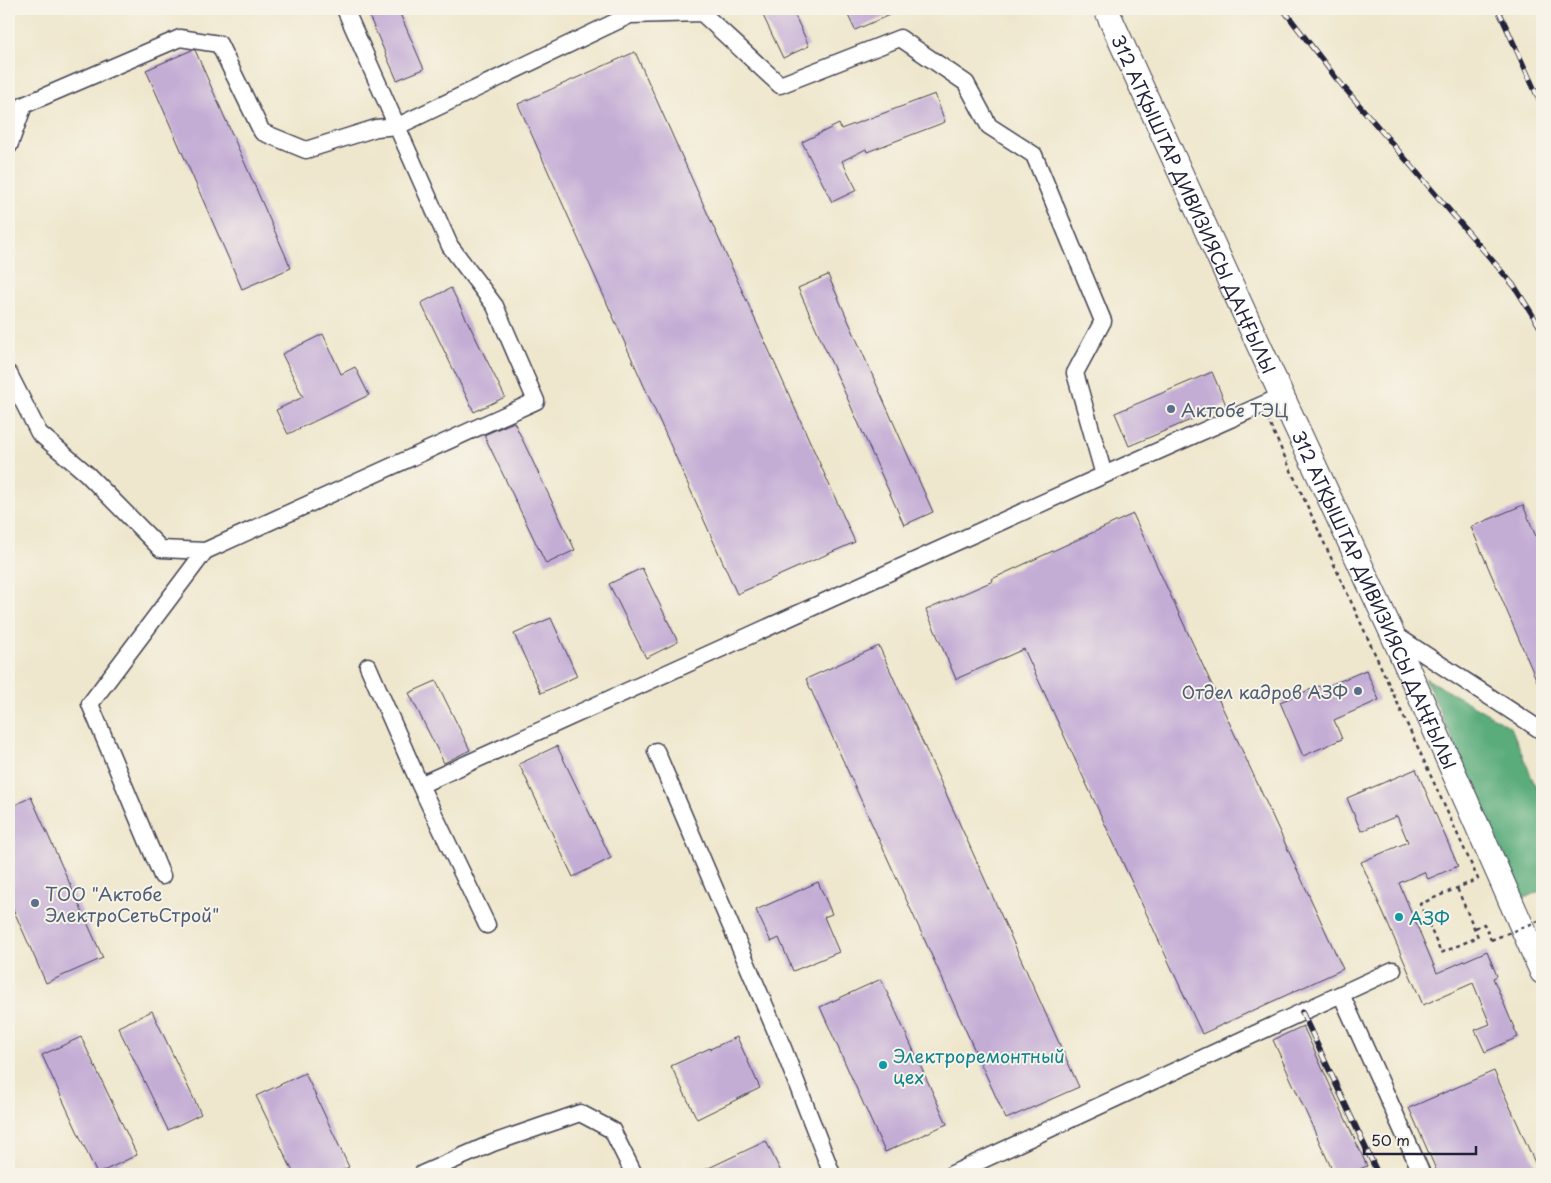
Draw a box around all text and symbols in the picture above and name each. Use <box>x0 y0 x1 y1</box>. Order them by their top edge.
street label: 312 АТҚЫШТАР ДИВИЗИЯСЫ ДАҢҒЫЛЫ <box>1106 30 1283 378</box>
place label: Актобе ТЭЦ <box>1181 396 1289 423</box>
marker: Актобе ТЭЦ <box>1165 403 1177 415</box>
street label: 312 АТҚЫШТАР ДИВИЗИЯСЫ ДАҢҒЫЛЫ <box>1286 426 1464 773</box>
place label: Отдел кадров АЗФ <box>1181 678 1348 705</box>
marker: Отдел кадров АЗФ <box>1352 685 1364 697</box>
place label: ТОО "Актобе ЭлектроСетьСтрой" <box>45 880 219 928</box>
marker: ТОО "Актобе ЭлектроСетьСтрой" <box>29 897 41 909</box>
place label: АЗФ <box>1409 904 1450 931</box>
marker: АЗФ <box>1393 911 1405 923</box>
place label: Электроремонтный цех <box>893 1042 1065 1090</box>
marker: Электроремонтный цех <box>877 1059 889 1071</box>
scale bar <box>1364 1123 1476 1155</box>
text: 50 m <box>1371 1128 1410 1151</box>

